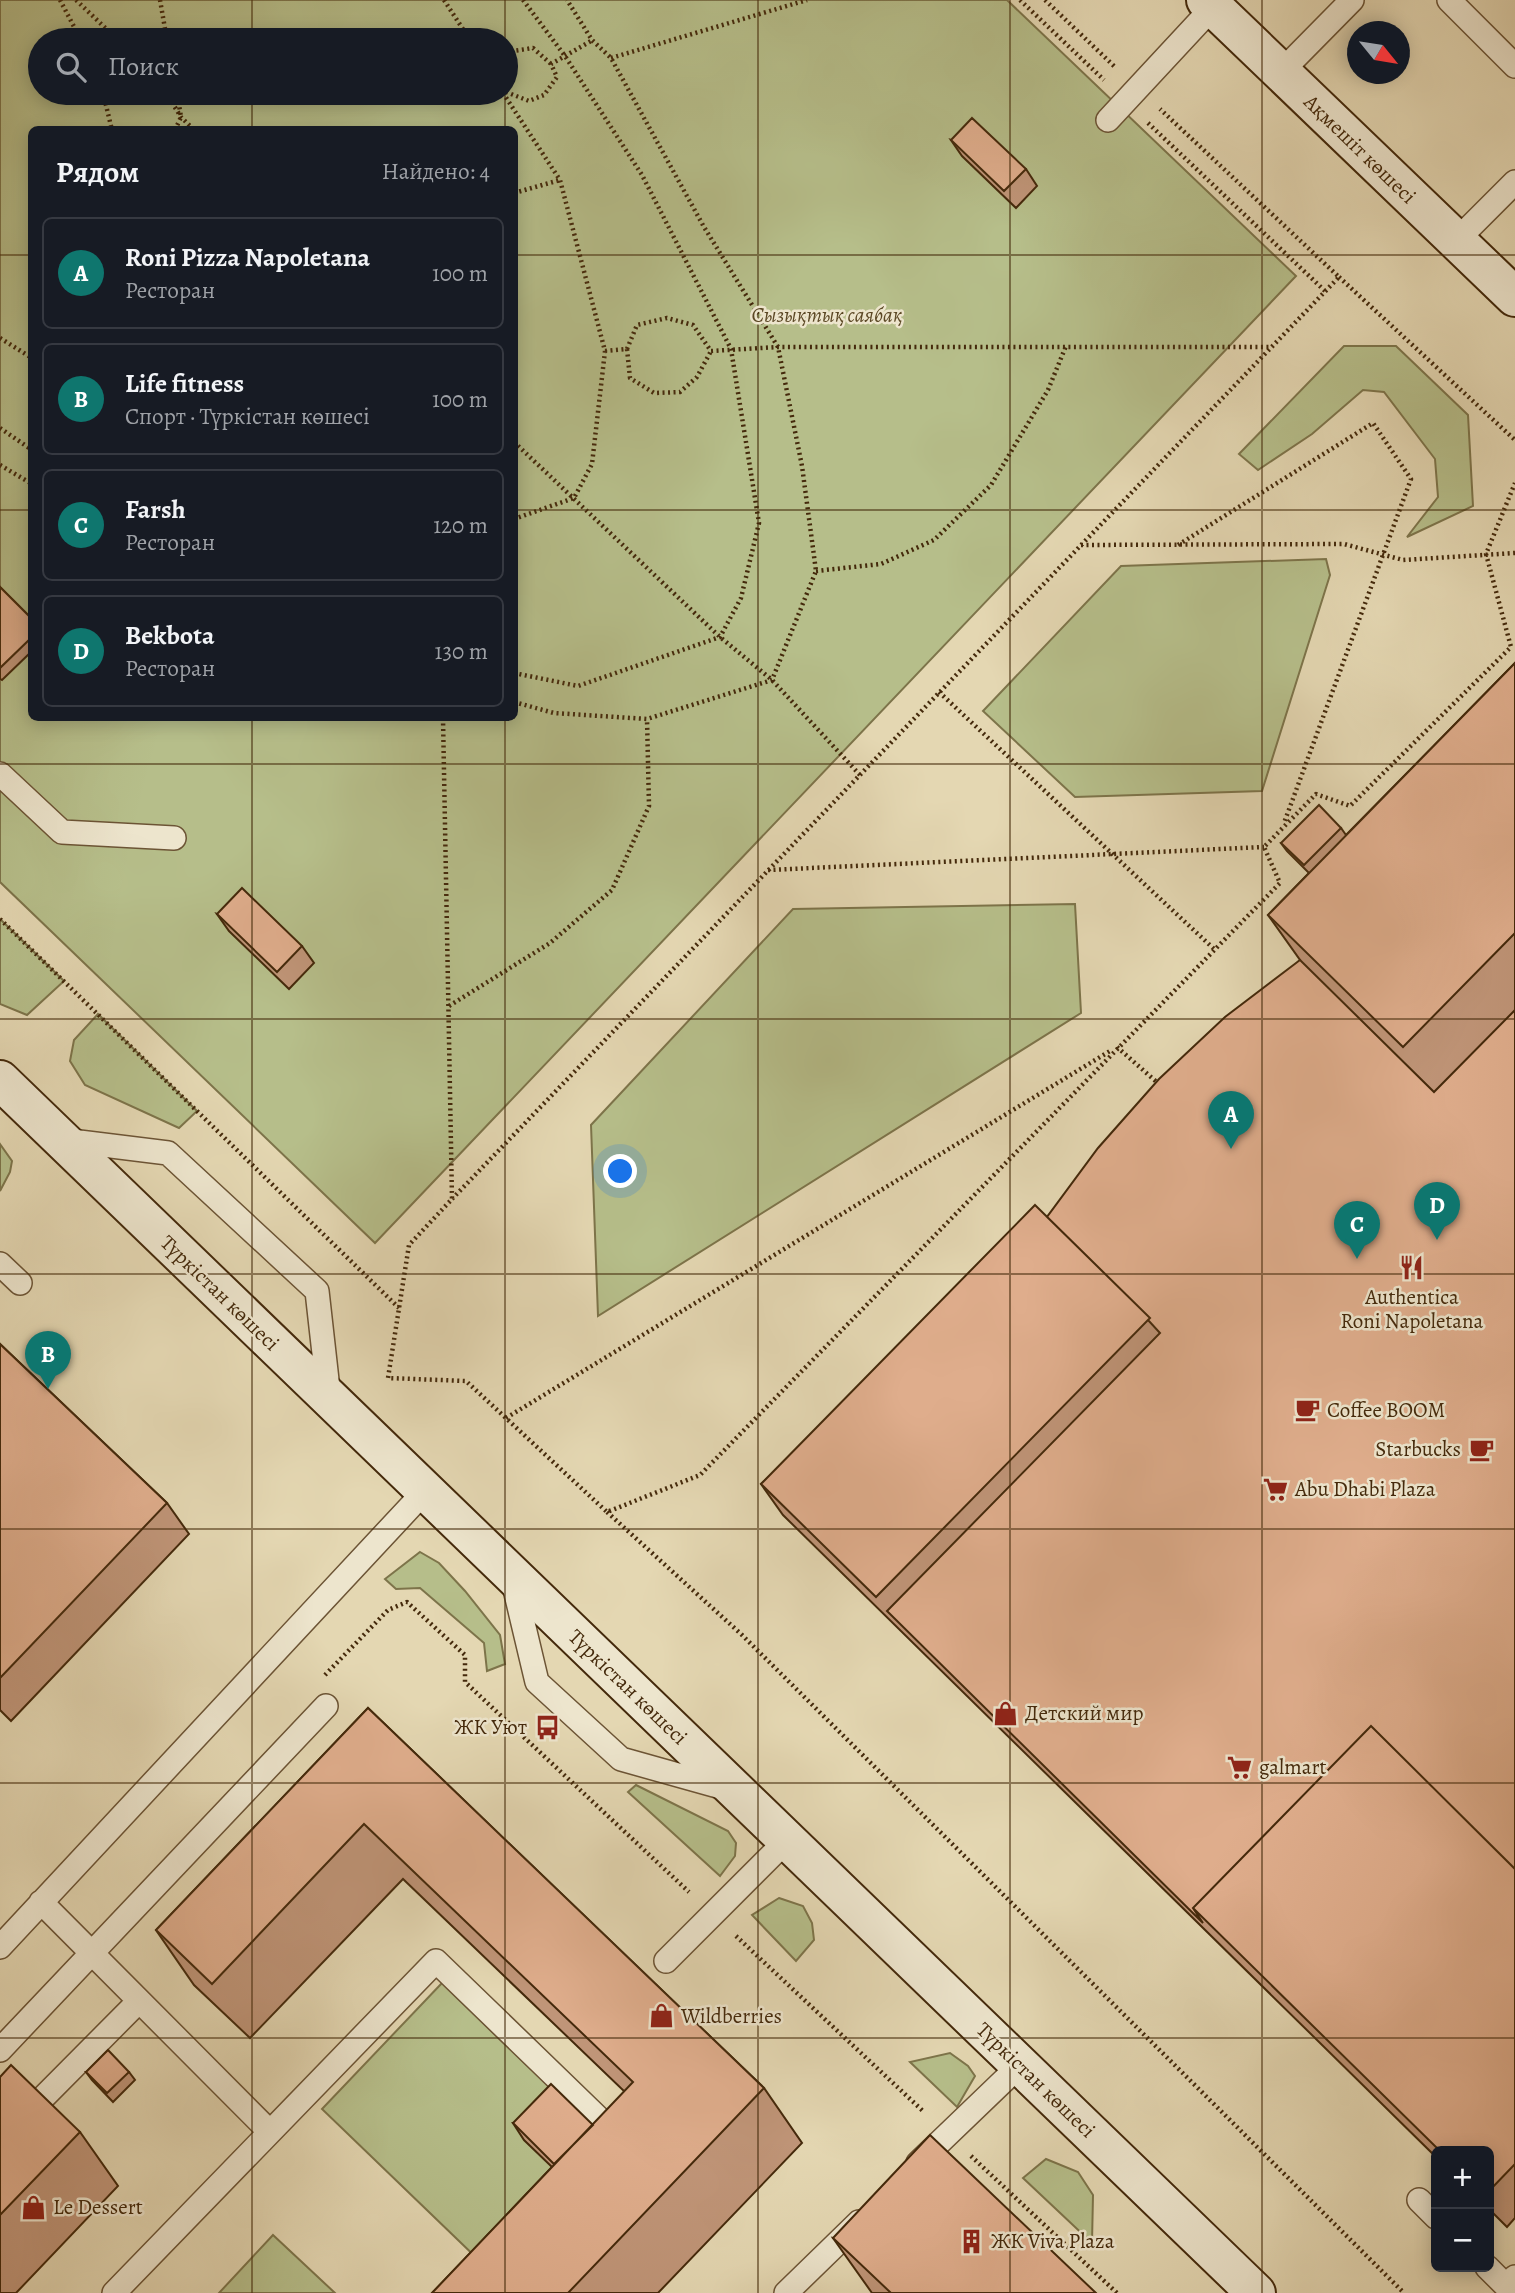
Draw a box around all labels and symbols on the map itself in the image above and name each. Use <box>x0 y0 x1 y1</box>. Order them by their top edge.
north arrow <box>1347 21 1410 84</box>
street label: Ақмешіт көшесі <box>1297 88 1422 210</box>
park label: Сызықтық саябақ <box>752 301 902 329</box>
pin: A <box>1208 1091 1254 1149</box>
your location <box>603 1154 637 1188</box>
pin: D <box>1414 1182 1460 1240</box>
pin: C <box>1334 1201 1380 1259</box>
street label: Түркістан көшесі <box>154 1229 286 1357</box>
restaurant icon: Authentica Roni Napoletana <box>1398 1254 1426 1282</box>
place label: Authentica Roni Napoletana <box>1341 1283 1484 1335</box>
pin: B <box>25 1331 71 1389</box>
cafe icon: Coffee BOOM <box>1293 1396 1321 1424</box>
place label: Coffee BOOM <box>1327 1396 1445 1424</box>
place label: Starbucks <box>1375 1435 1461 1463</box>
cafe icon: Starbucks <box>1467 1435 1495 1463</box>
supermarket icon: Abu Dhabi Plaza <box>1261 1475 1289 1503</box>
place label: Abu Dhabi Plaza <box>1294 1475 1436 1503</box>
street label: Түркістан көшесі <box>562 1623 694 1751</box>
shop icon: Детский мир <box>991 1699 1019 1727</box>
place label: Детский мир <box>1025 1699 1144 1727</box>
place label: ЖК Уют <box>454 1713 527 1741</box>
bus stop icon: ЖК Уют <box>533 1713 561 1741</box>
supermarket icon: galmart <box>1225 1753 1253 1781</box>
place label: galmart <box>1259 1753 1326 1781</box>
shop icon: Wildberries <box>647 2002 675 2030</box>
place label: Wildberries <box>680 2002 782 2030</box>
street label: Түркістан көшесі <box>970 2016 1102 2144</box>
shop icon: Le Dessert <box>19 2193 47 2221</box>
place label: Le Dessert <box>53 2193 143 2221</box>
building icon: ЖК Viva Plaza <box>957 2227 985 2255</box>
place label: ЖК Viva Plaza <box>991 2227 1115 2255</box>

